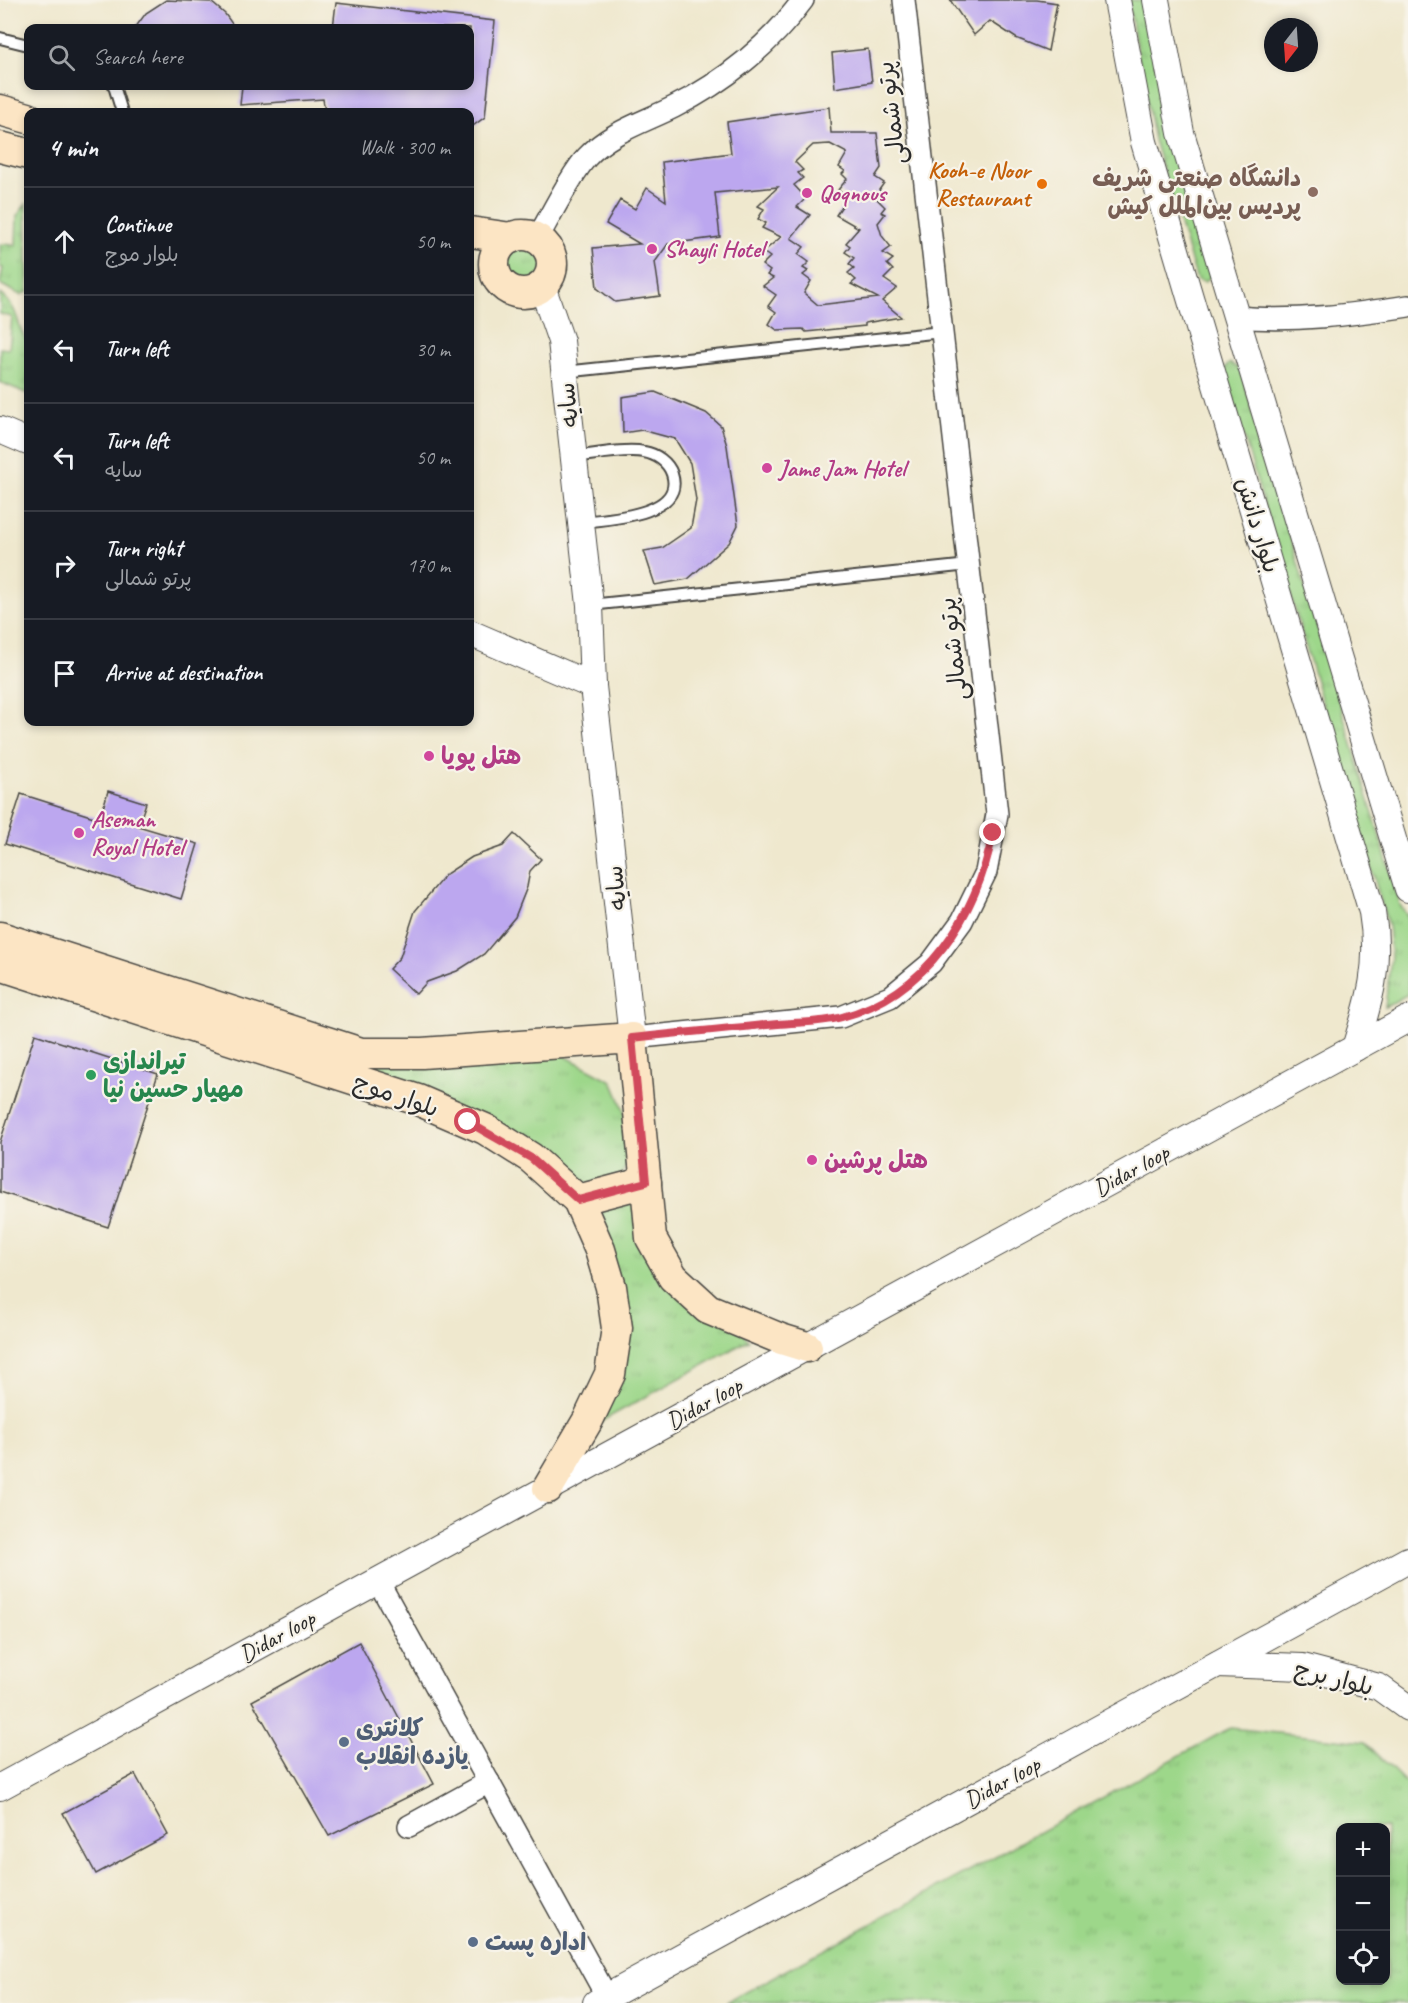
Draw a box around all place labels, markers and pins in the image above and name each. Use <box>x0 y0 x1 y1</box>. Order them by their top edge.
place label: Kooh-e Noor Restaurant <box>928 155 1033 213</box>
place label: دانشگاه صنعتی شریف پردیس بین‌الملل کیش <box>1092 163 1301 221</box>
marker: Kooh-e Noor Restaurant <box>1035 177 1049 191</box>
place label: Qoqnous <box>819 178 888 208</box>
marker: دانشگاه صنعتی شریف پردیس بین‌الملل کیش <box>1306 185 1320 199</box>
marker: Qoqnous <box>800 186 814 200</box>
place label: Shayli Hotel <box>664 234 769 264</box>
marker: Shayli Hotel <box>645 242 659 256</box>
place label: Jame Jam Hotel <box>777 453 910 483</box>
marker: Jame Jam Hotel <box>760 461 774 475</box>
place label: هتل پویا <box>441 741 521 771</box>
marker: هتل پویا <box>422 749 436 763</box>
place label: Aseman Royal Hotel <box>91 804 188 862</box>
marker: Aseman Royal Hotel <box>72 826 86 840</box>
place label: تیراندازی مهیار حسین نیا <box>103 1046 244 1104</box>
marker: تیراندازی مهیار حسین نیا <box>84 1068 98 1082</box>
place label: هتل پرشین <box>824 1145 928 1175</box>
marker: هتل پرشین <box>805 1153 819 1167</box>
place label: کلانتری یازده انقلاب <box>356 1713 469 1771</box>
marker: کلانتری یازده انقلاب <box>337 1735 351 1749</box>
place label: اداره پست <box>485 1927 586 1957</box>
marker: اداره پست <box>466 1935 480 1949</box>

